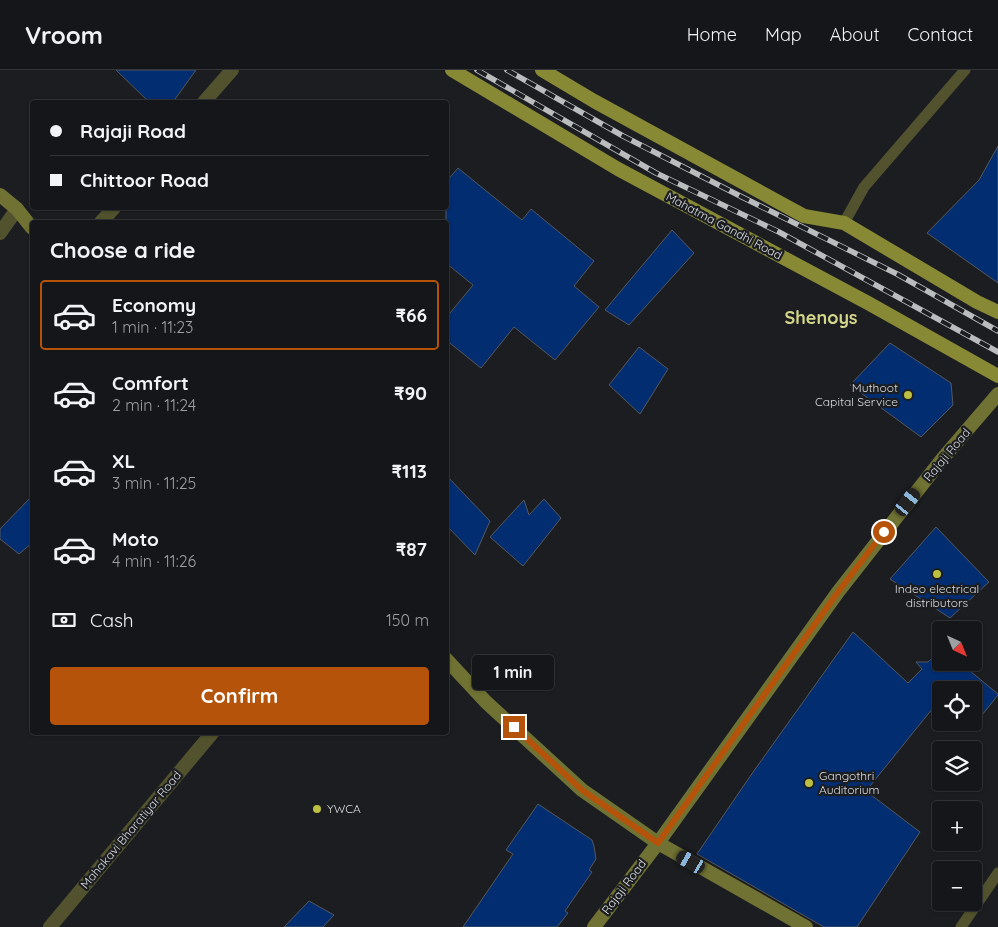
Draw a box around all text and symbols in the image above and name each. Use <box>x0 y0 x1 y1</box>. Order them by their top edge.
text: Vroom <box>25 20 103 50</box>
text: Home <box>687 23 737 46</box>
text: Map <box>765 23 802 46</box>
text: About <box>830 23 880 46</box>
text: Contact <box>908 23 973 46</box>
text: Rajaji Road <box>80 119 186 143</box>
text: Chittoor Road <box>80 168 209 192</box>
street label: Mahatma Gandhi Road <box>664 189 785 263</box>
text: Choose a ride <box>50 236 195 264</box>
icon: car <box>52 293 97 338</box>
text: Economy <box>112 293 196 317</box>
text: ₹66 <box>395 303 427 327</box>
district label: Shenoys <box>785 306 858 329</box>
text: 1 min · 11:23 <box>112 317 194 337</box>
icon: car <box>52 371 97 416</box>
text: Comfort <box>112 371 189 395</box>
place label: Muthoot Capital Service <box>815 380 898 409</box>
text: ₹90 <box>394 381 427 405</box>
marker: Muthoot Capital Service <box>902 389 914 401</box>
text: 2 min · 11:24 <box>112 395 196 415</box>
street label: Rajaji Road <box>920 425 973 484</box>
icon: car <box>52 449 97 494</box>
text: XL <box>112 449 135 473</box>
text: ₹113 <box>392 459 427 483</box>
text: 3 min · 11:25 <box>112 473 196 493</box>
car <box>892 486 923 518</box>
route start <box>873 521 895 543</box>
icon: car <box>52 527 97 572</box>
text: Moto <box>112 527 159 551</box>
text: ₹87 <box>396 537 427 561</box>
text: 4 min · 11:26 <box>112 551 196 571</box>
marker: Indeo electrical distributors <box>931 568 943 580</box>
place label: Indeo electrical distributors <box>895 581 979 610</box>
icon: cash <box>50 606 78 634</box>
text: Cash <box>90 608 134 632</box>
text: 150 m <box>386 610 429 630</box>
north arrow <box>932 621 982 671</box>
map controls <box>932 621 982 911</box>
callout: 1 min <box>473 654 555 690</box>
text: 1 min <box>494 662 532 682</box>
button: Confirm <box>50 667 429 725</box>
button: locate <box>932 681 982 731</box>
route end <box>503 716 525 738</box>
button: layers <box>932 741 982 791</box>
street label: Mahakavi Bharatiyar Road <box>77 768 184 892</box>
place label: Gangothri Auditorium <box>819 768 880 797</box>
marker: Gangothri Auditorium <box>803 777 815 789</box>
place label: YWCA <box>327 801 361 816</box>
button: + <box>932 801 982 851</box>
marker: YWCA <box>311 803 323 815</box>
car <box>674 848 707 876</box>
street label: Rajaji Road <box>598 856 649 917</box>
button: − <box>932 861 982 911</box>

